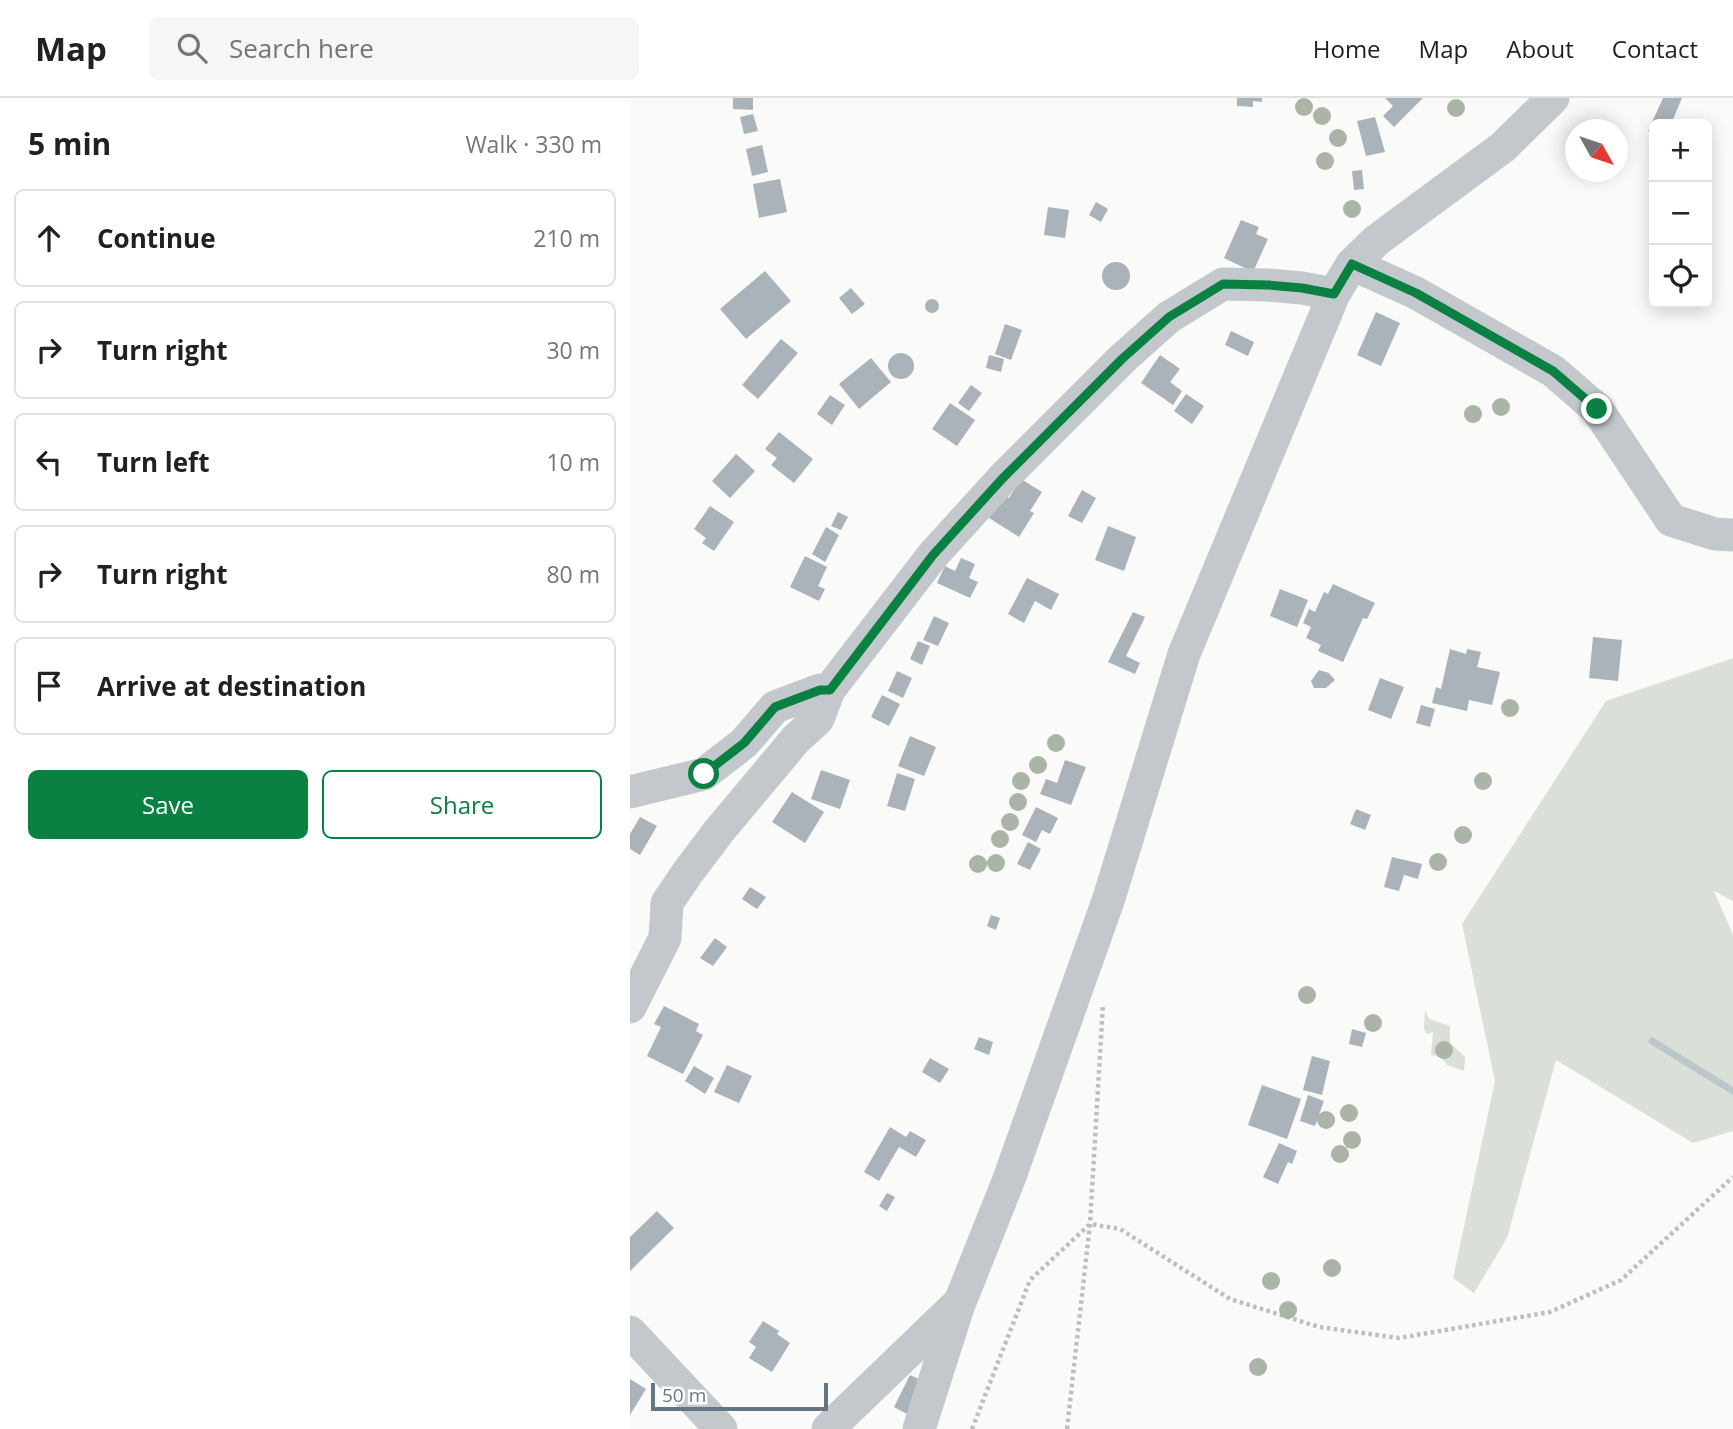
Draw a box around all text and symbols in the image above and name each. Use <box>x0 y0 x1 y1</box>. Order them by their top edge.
search box <box>149 17 639 80</box>
text: Map <box>35 26 107 71</box>
icon: search <box>173 29 211 67</box>
text: Search here <box>229 30 374 66</box>
text: Home <box>1313 32 1381 65</box>
text: Map <box>1419 32 1468 65</box>
text: About <box>1506 32 1574 65</box>
text: Contact <box>1612 32 1698 65</box>
north arrow <box>1565 119 1628 182</box>
map controls <box>1649 119 1712 308</box>
button: + <box>1649 119 1712 182</box>
text: 5 min <box>28 123 111 164</box>
text: Walk · 330 m <box>465 128 602 160</box>
button: − <box>1649 182 1712 245</box>
icon: ahead <box>30 219 68 257</box>
text: Continue <box>97 220 216 256</box>
text: 210 m <box>533 222 600 254</box>
button: locate <box>1649 245 1712 308</box>
icon: right <box>30 331 68 369</box>
text: Turn right <box>97 332 228 368</box>
text: 30 m <box>546 334 600 366</box>
route end <box>1581 393 1612 424</box>
icon: left <box>30 443 68 481</box>
text: Turn left <box>97 444 209 480</box>
text: 10 m <box>546 446 600 478</box>
icon: right <box>30 555 68 593</box>
text: Turn right <box>97 556 228 592</box>
text: 80 m <box>546 558 600 590</box>
icon: arrive <box>30 667 68 705</box>
text: Arrive at destination <box>97 668 366 704</box>
route start <box>688 758 719 789</box>
button: Save <box>28 770 308 839</box>
button: Share <box>322 770 602 839</box>
scale bar <box>651 1380 828 1412</box>
text: 50 m <box>662 1382 706 1408</box>

